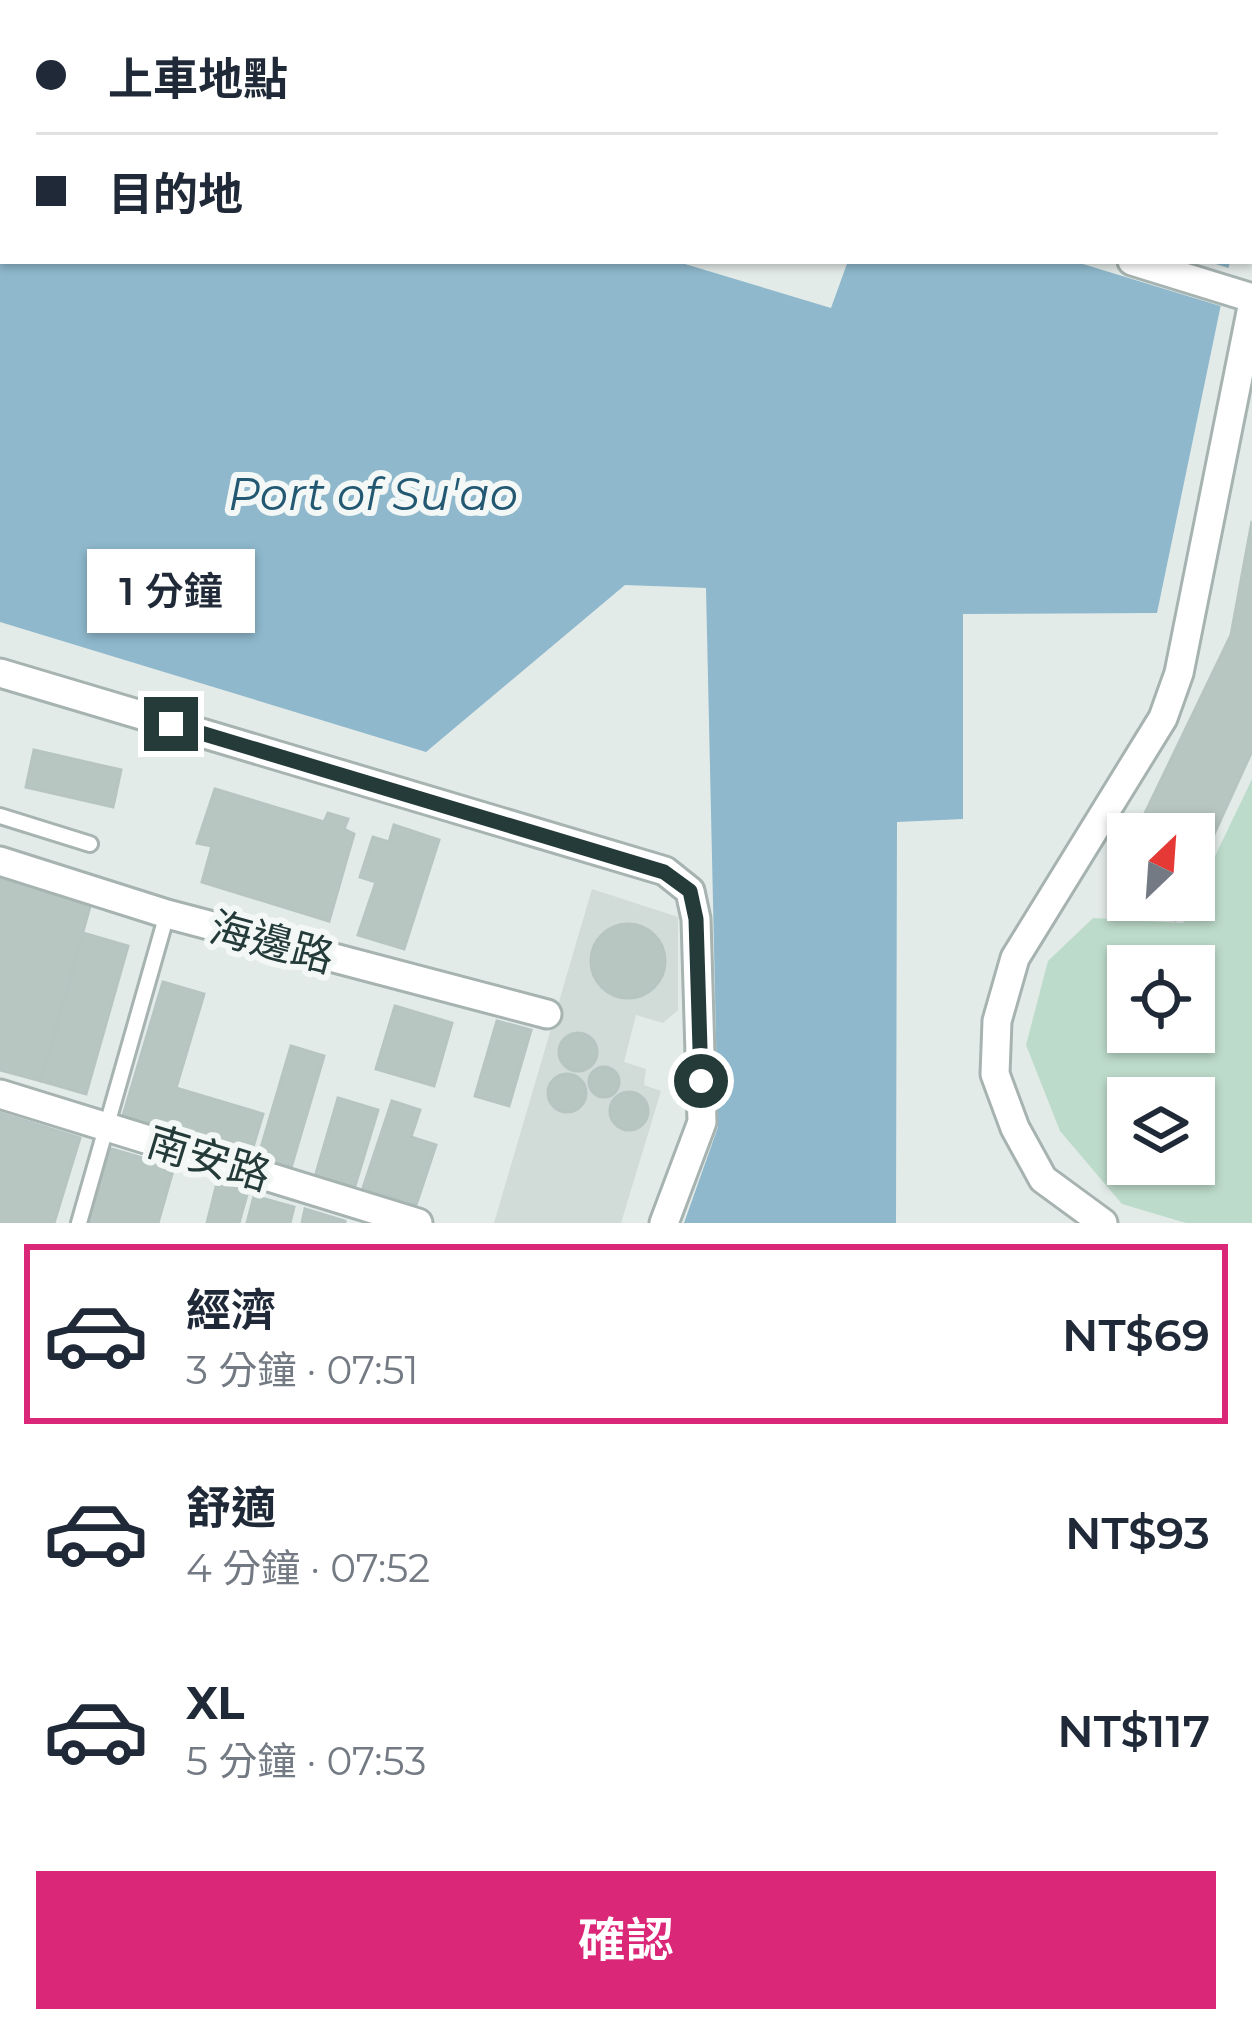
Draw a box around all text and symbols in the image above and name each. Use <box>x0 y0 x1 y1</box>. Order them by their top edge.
text: 上車地點 <box>108 51 288 106</box>
text: 目的地 <box>108 166 243 221</box>
water label: Port of Su'ao <box>228 466 518 521</box>
callout: 1 分鐘 <box>87 550 255 634</box>
text: 1 分鐘 <box>119 567 223 615</box>
route end <box>144 697 198 751</box>
north arrow <box>1107 813 1215 921</box>
map controls <box>1107 813 1215 1185</box>
street label: 海邊路 <box>204 901 340 983</box>
button: locate <box>1107 945 1215 1053</box>
route start <box>674 1054 728 1108</box>
button: layers <box>1107 1077 1215 1185</box>
street label: 南安路 <box>141 1115 277 1201</box>
icon: car <box>42 1280 150 1388</box>
text: 經濟 <box>186 1282 276 1337</box>
text: NT$69 <box>1062 1307 1210 1362</box>
text: 3 分鐘 · 07:51 <box>186 1346 419 1394</box>
icon: car <box>42 1478 150 1586</box>
text: 舒適 <box>186 1480 276 1535</box>
text: NT$93 <box>1065 1505 1210 1560</box>
text: 4 分鐘 · 07:52 <box>186 1544 430 1592</box>
text: XL <box>186 1675 244 1730</box>
icon: car <box>42 1676 150 1784</box>
text: NT$117 <box>1057 1703 1210 1758</box>
text: 5 分鐘 · 07:53 <box>186 1737 426 1785</box>
button: 確認 <box>36 1871 1216 2009</box>

